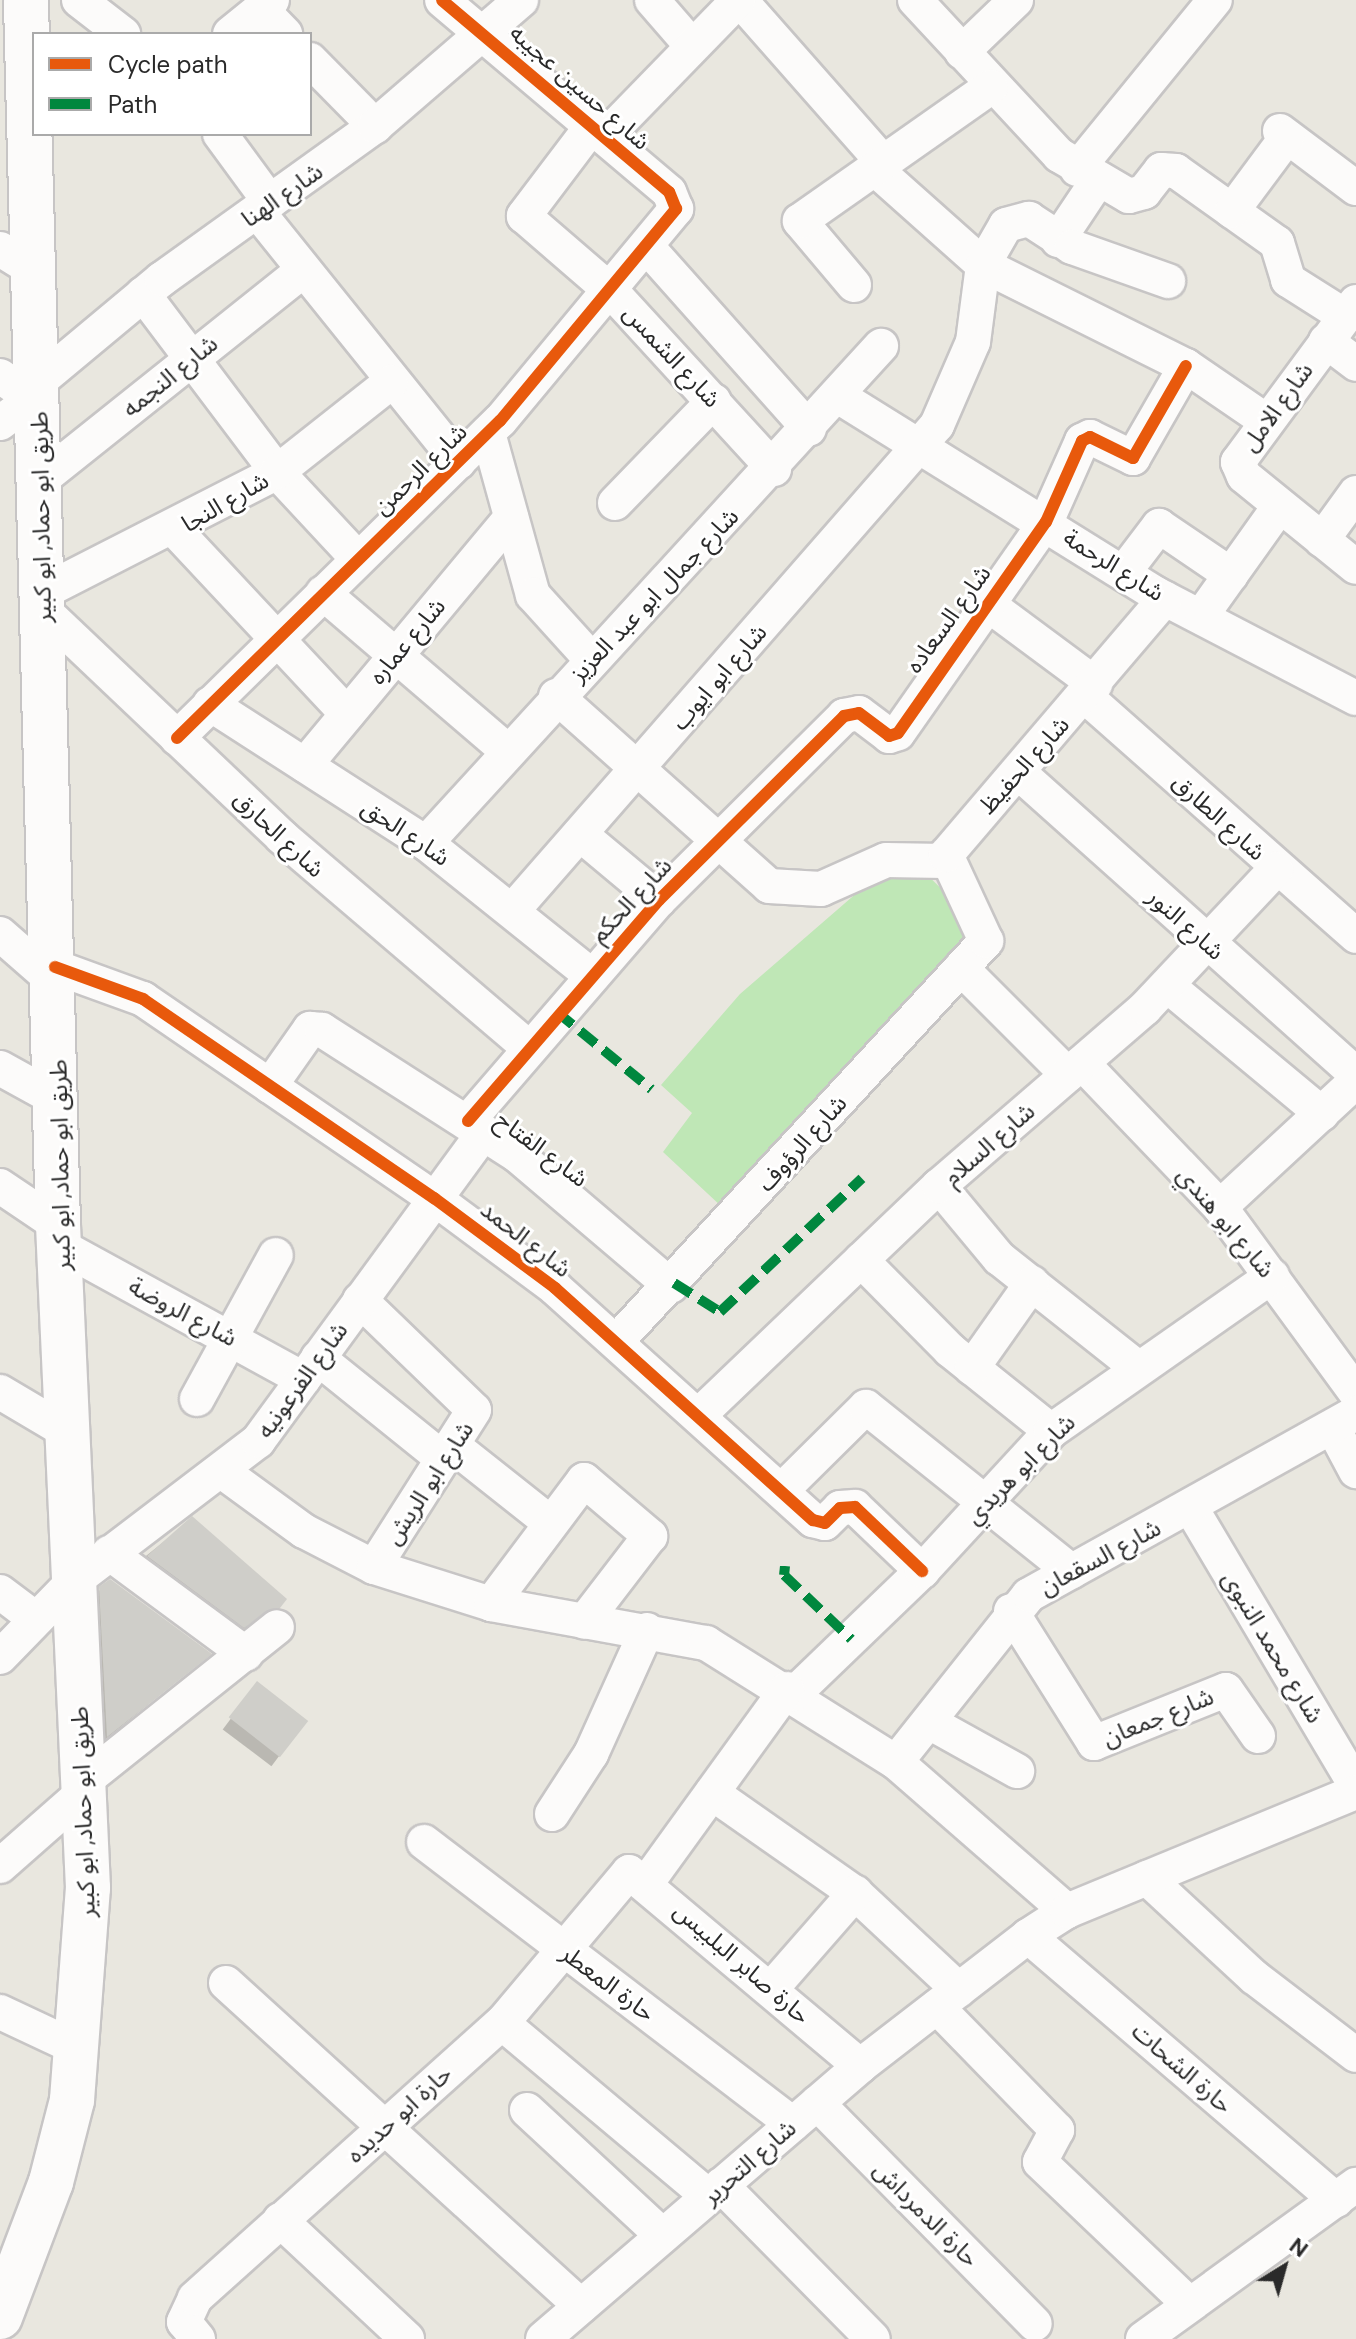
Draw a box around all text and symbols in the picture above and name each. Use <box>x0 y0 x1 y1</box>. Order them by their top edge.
street label: شارع حسين عجيبه <box>504 18 656 156</box>
legend <box>32 32 312 136</box>
text: Cycle path <box>108 49 227 80</box>
text: Path <box>108 89 157 120</box>
street label: شارع الهنا <box>236 157 328 233</box>
street label: شارع الشمس <box>617 299 727 413</box>
street label: شارع النجمه <box>117 329 223 423</box>
street label: شارع الامل <box>1235 357 1319 457</box>
street label: طريق ابو حماد, ابو كبير <box>25 411 57 623</box>
street label: شارع الرحمن <box>367 417 473 521</box>
street label: شارع النجا <box>176 466 274 538</box>
street label: شارع جمال ابو عبد العزيز <box>564 502 744 688</box>
street label: شارع الرحمة <box>1058 523 1170 607</box>
street label: شارع السعاده <box>899 559 997 679</box>
street label: شارع عماره <box>363 592 451 690</box>
street label: شارع ابو ايوب <box>665 618 773 736</box>
street label: شارع الحفيظ <box>973 710 1075 820</box>
street label: شارع الطارق <box>1166 768 1272 866</box>
street label: شارع الحارق <box>227 785 331 883</box>
street label: شارع الحق <box>357 792 455 872</box>
street label: شارع الحكم <box>584 851 678 949</box>
street label: شارع النور <box>1142 882 1230 966</box>
street label: طريق ابو حماد, ابو كبير <box>44 1059 76 1271</box>
street label: شارع الرؤوف <box>751 1089 853 1197</box>
street label: شارع السلام <box>937 1097 1041 1191</box>
street label: شارع الفتاح <box>490 1105 594 1193</box>
street label: شارع ابو هندي <box>1171 1161 1281 1283</box>
street label: شارع الحمد <box>475 1195 577 1283</box>
street label: شارع الروضة <box>124 1271 242 1353</box>
street label: شارع الفرعونيه <box>250 1316 354 1444</box>
street label: شارع ابو هريدي <box>959 1408 1081 1530</box>
street label: شارع ابو الريش <box>378 1416 480 1550</box>
street label: شارع السقعان <box>1034 1513 1166 1601</box>
street label: شارع محمد النبوى <box>1216 1566 1330 1728</box>
street label: شارع جمعان <box>1098 1682 1218 1752</box>
street label: طريق ابو حماد, ابو كبير <box>65 1706 101 1918</box>
street label: حارة صابر البلبيس <box>668 1896 816 2030</box>
street label: حارة المعطر <box>555 1938 661 2028</box>
street label: حارة الشحات <box>1126 2017 1238 2119</box>
street label: حارة ابو حديده <box>340 2059 458 2169</box>
street label: شارع التحرير <box>696 2113 802 2211</box>
street label: حارة الدمرداش <box>867 2155 985 2273</box>
north arrow <box>1244 2227 1324 2307</box>
text: N <box>1284 2231 1314 2264</box>

